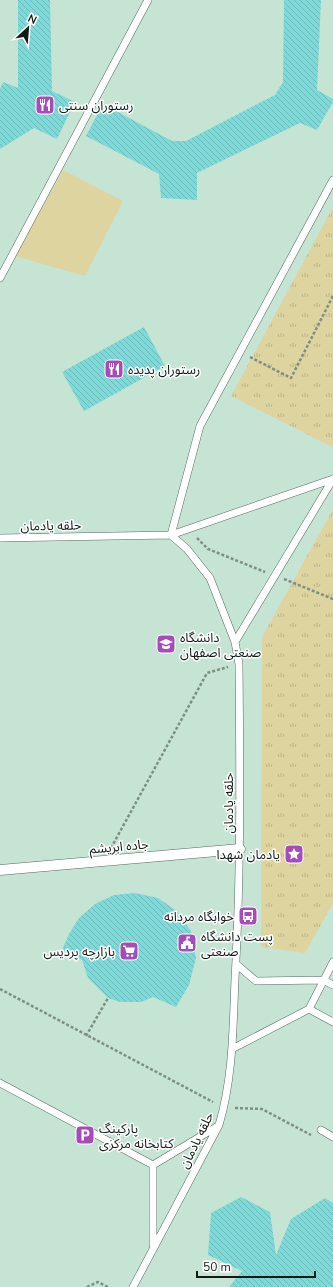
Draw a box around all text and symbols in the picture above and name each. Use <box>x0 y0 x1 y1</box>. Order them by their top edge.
north arrow <box>8 8 48 48</box>
text: N <box>25 11 39 28</box>
restaurant icon: رستوران سنتی <box>34 94 56 116</box>
place label: رستوران سنتی <box>59 97 133 115</box>
restaurant icon: رستوران پدیده <box>103 358 125 380</box>
place label: رستوران پدیده <box>128 361 200 379</box>
street label: حلقه یادمان <box>20 516 82 536</box>
place label: دانشگاه صنعتی اصفهان <box>180 629 262 662</box>
school or university icon: دانشگاه صنعتی اصفهان <box>155 633 177 655</box>
street label: حلقه یادمان <box>220 772 238 834</box>
street label: جاده ابریشم <box>88 835 150 860</box>
place icon: یادمان شهدا <box>283 843 305 865</box>
place label: یادمان شهدا <box>216 846 280 864</box>
bus stop icon: خوابگاه مردانه <box>237 905 259 927</box>
place label: خوابگاه مردانه <box>164 908 234 926</box>
place label: پست دانشگاه صنعتی <box>201 928 273 961</box>
public building icon: پست دانشگاه صنعتی <box>176 932 198 954</box>
supermarket icon: بازارچه پردیس <box>118 940 140 962</box>
place label: بازارچه پردیس <box>43 943 115 961</box>
street label: حلقه یادمان <box>175 1109 219 1172</box>
place label: پارکینگ کتابخانه مرکزی <box>99 1120 174 1153</box>
parking icon: پارکینگ کتابخانه مرکزی <box>74 1124 96 1146</box>
scale bar <box>197 1253 315 1279</box>
text: 50 m <box>203 1259 231 1275</box>

